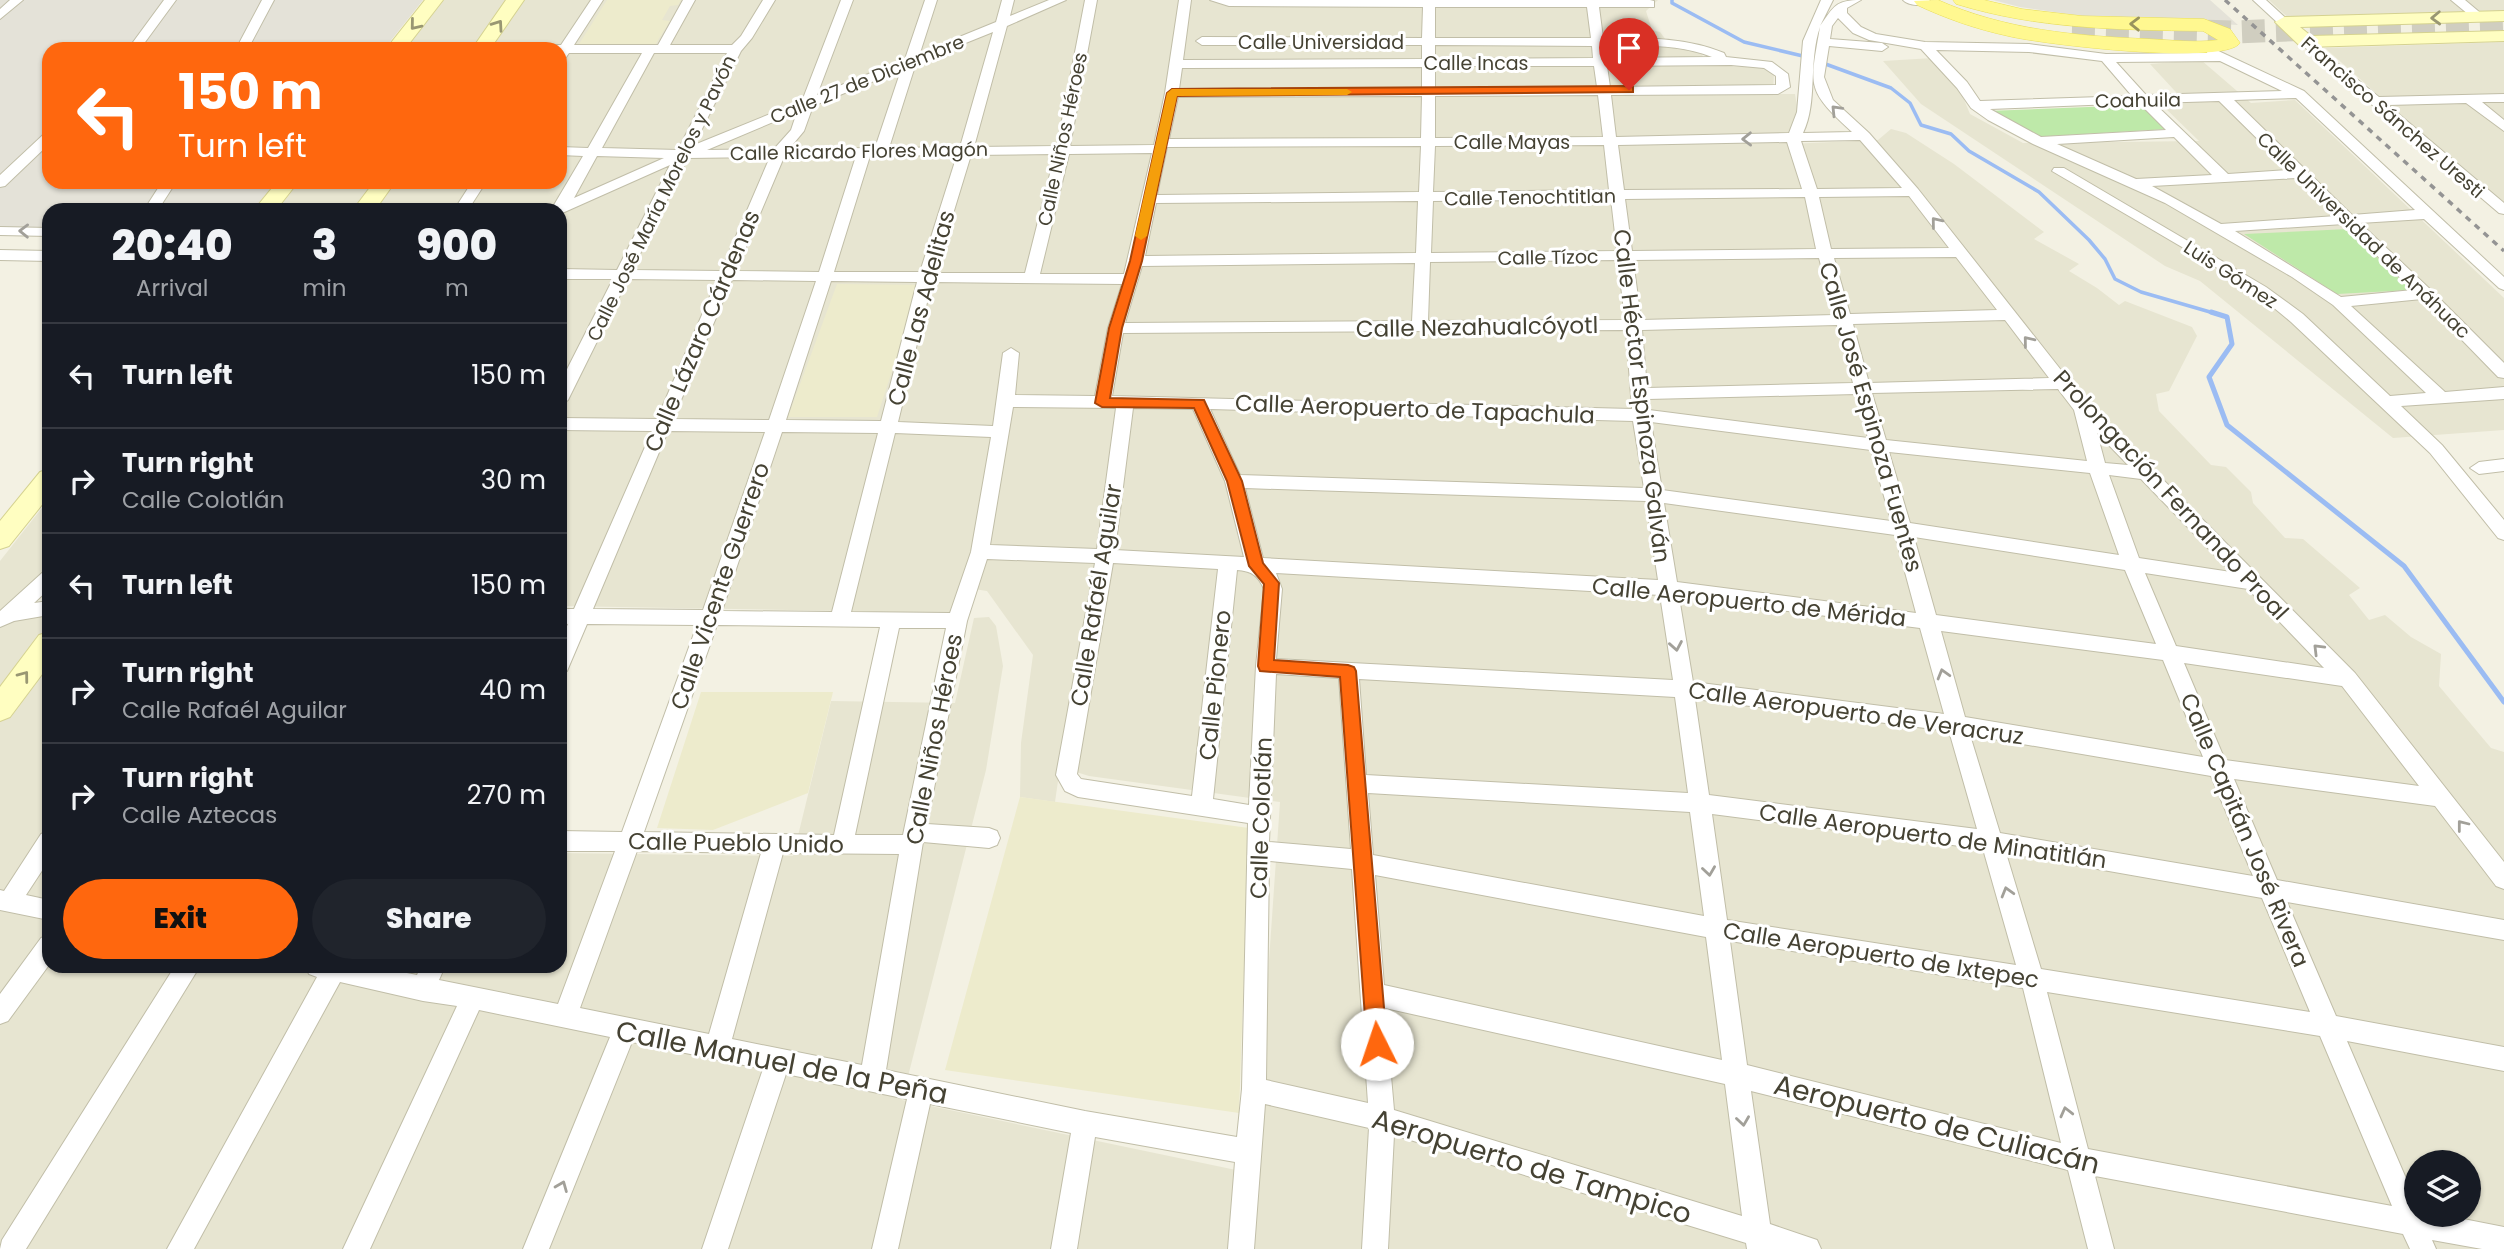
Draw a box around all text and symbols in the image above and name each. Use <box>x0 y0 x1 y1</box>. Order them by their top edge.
one-way arrow <box>2430 10 2441 25</box>
one-way arrow <box>2130 16 2140 32</box>
one-way arrow <box>410 17 423 29</box>
pin <box>1599 18 1659 90</box>
one-way arrow <box>490 19 503 32</box>
street label: Calle 27 de Diciembre <box>766 28 968 131</box>
street label: Calle Universidad <box>1238 29 1404 56</box>
icon: arrive <box>1610 29 1648 67</box>
street label: Francisco Sánchez Uresti <box>2295 30 2490 205</box>
street label: Calle Niños Héroes <box>1031 50 1094 228</box>
street label: Calle Incas <box>1424 50 1528 77</box>
street label: Calle José María Morelos y Pavón <box>580 51 743 346</box>
text: 150 m <box>178 58 323 126</box>
icon: left <box>63 70 154 161</box>
street label: Coahuila <box>2095 86 2181 115</box>
one-way arrow <box>1831 106 1844 119</box>
text: Turn left <box>178 123 307 168</box>
street label: Calle Universidad de Anáhuac <box>2251 126 2476 345</box>
street label: Calle Mayas <box>1454 129 1570 156</box>
one-way arrow <box>1741 132 1752 147</box>
street label: Calle Ricardo Flores Magón <box>730 136 988 167</box>
street label: Calle Tenochtitlan <box>1444 183 1616 212</box>
street label: Calle Lázaro Cárdenas <box>636 205 768 457</box>
street label: Calle Las Adelitas <box>880 207 962 409</box>
text: 20:40 <box>112 216 233 275</box>
text: 3 <box>312 216 337 275</box>
text: 900 <box>416 216 497 275</box>
one-way arrow <box>1932 217 1945 230</box>
one-way arrow <box>19 224 30 239</box>
street label: Calle Héctor Espinoza Galván <box>1606 227 1678 565</box>
street label: Luis Gómez <box>2179 234 2283 315</box>
street label: Calle Tízoc <box>1497 243 1599 272</box>
street label: Calle José Espinoza Fuentes <box>1811 258 1931 576</box>
text: Arrival <box>136 272 208 304</box>
text: min <box>303 272 347 304</box>
text: m <box>445 272 469 304</box>
street label: Calle Nezahualcóyotl <box>1355 309 1599 345</box>
one-way arrow <box>2024 336 2036 349</box>
icon: left <box>63 357 101 395</box>
text: Turn left <box>122 357 233 393</box>
text: 150 m <box>471 357 546 393</box>
street label: Prolongación Fernando Proal <box>2046 363 2296 627</box>
street label: Calle Aeropuerto de Tapachula <box>1235 387 1595 431</box>
text: Turn right <box>122 445 254 481</box>
street label: Calle Vicente Guerrero <box>663 458 777 714</box>
icon: right <box>63 462 101 500</box>
text: 30 m <box>481 462 546 498</box>
street label: Calle Rafaél Aguilar <box>1063 481 1129 709</box>
text: Calle Colotlán <box>122 484 284 516</box>
icon: left <box>63 567 101 605</box>
text: Turn left <box>122 567 233 603</box>
text: 150 m <box>471 567 546 603</box>
street label: Calle Aeropuerto de Mérida <box>1590 570 1908 634</box>
street label: Calle Pionero <box>1191 608 1239 762</box>
street label: Calle Niños Héroes <box>898 631 970 847</box>
one-way arrow <box>1668 640 1683 652</box>
one-way arrow <box>2314 645 2326 657</box>
text: Turn right <box>122 655 254 691</box>
one-way arrow <box>1936 668 1951 680</box>
one-way arrow <box>16 671 29 684</box>
icon: right <box>63 672 101 710</box>
text: 40 m <box>480 672 546 708</box>
street label: Calle Aeropuerto de Veracruz <box>1686 674 2026 752</box>
street label: Calle Capitán José Rivera <box>2173 688 2317 972</box>
text: Calle Rafaél Aguilar <box>122 694 347 726</box>
street label: Calle Colotlán <box>1242 736 1280 900</box>
text: Turn right <box>122 760 254 796</box>
icon: right <box>63 777 101 815</box>
text: 270 m <box>467 777 546 813</box>
street label: Calle Aeropuerto de Minatitlán <box>1757 796 2109 876</box>
text: Calle Aztecas <box>122 799 277 831</box>
one-way arrow <box>2458 820 2471 832</box>
street label: Calle Pueblo Unido <box>628 825 844 861</box>
one-way arrow <box>1701 865 1716 877</box>
button: Exit <box>63 879 298 959</box>
button: Share <box>312 879 546 959</box>
one-way arrow <box>2001 886 2015 898</box>
street label: Calle Aeropuerto de Ixtepec <box>1721 914 2041 996</box>
position arrow <box>1340 1007 1414 1081</box>
street label: Calle Manuel de la Peña <box>613 1011 951 1114</box>
street label: Aeropuerto de Culiacán <box>1770 1065 2104 1184</box>
street label: Aeropuerto de Tampico <box>1367 1099 1696 1234</box>
one-way arrow <box>2060 1106 2074 1118</box>
one-way arrow <box>1735 1115 1750 1127</box>
map controls <box>2404 1150 2481 1227</box>
button: layers <box>2404 1150 2481 1227</box>
one-way arrow <box>553 1180 567 1192</box>

